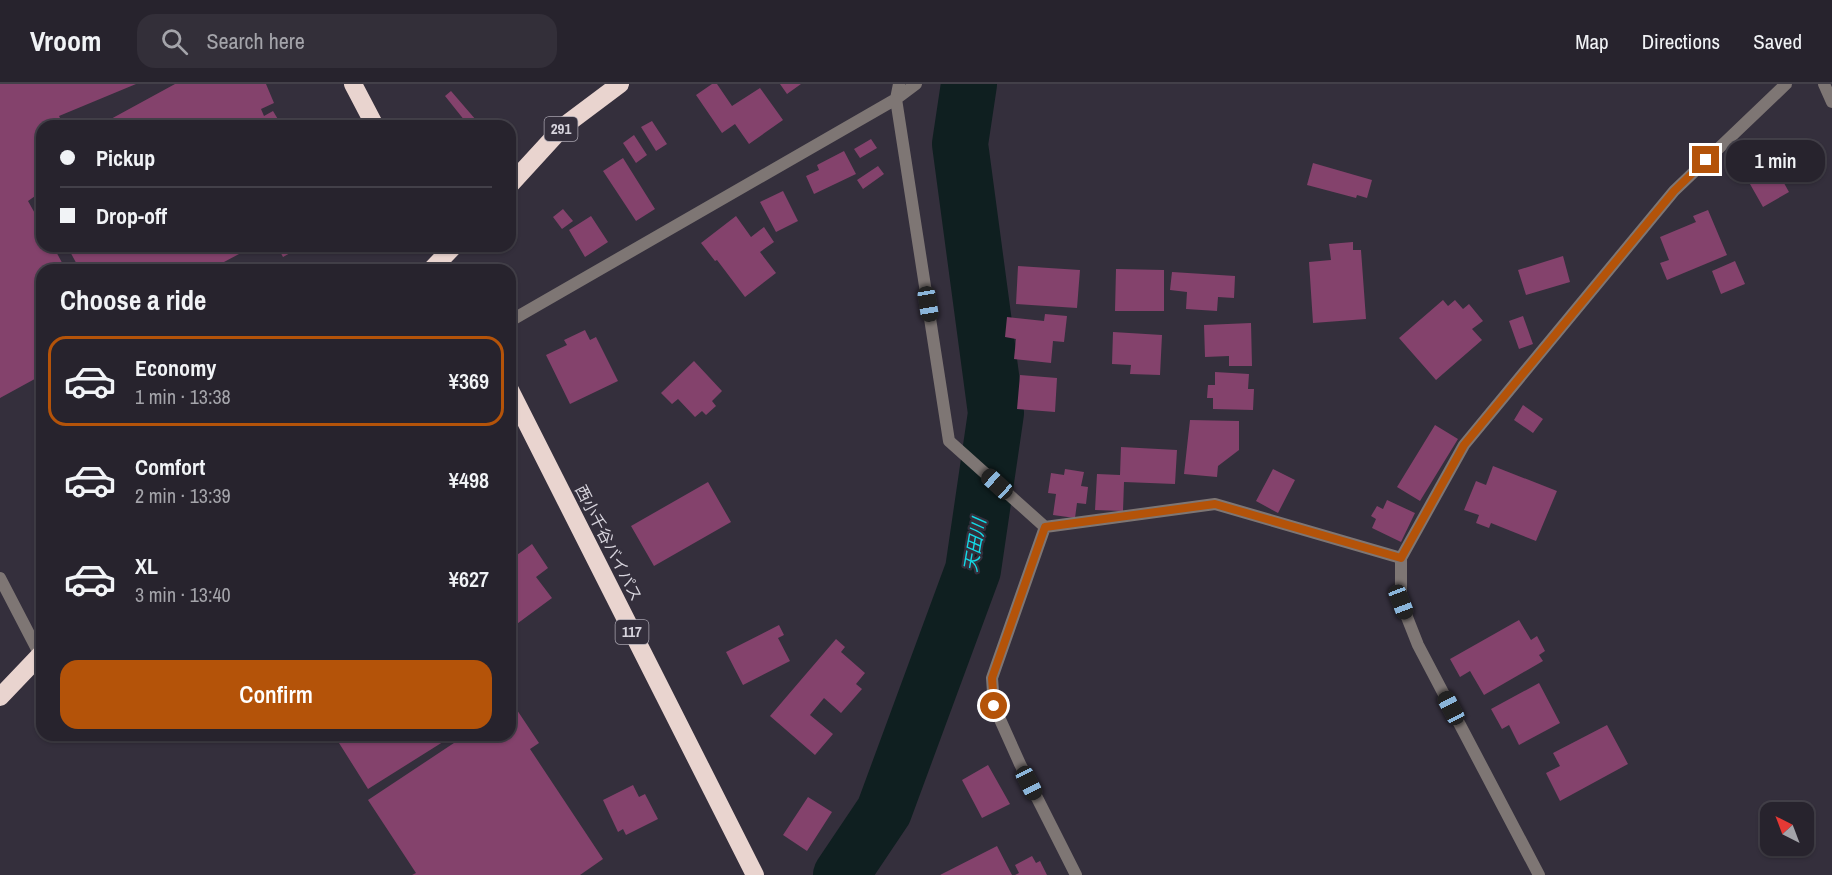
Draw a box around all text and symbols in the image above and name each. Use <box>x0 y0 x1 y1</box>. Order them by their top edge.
search box <box>137 14 557 68</box>
text: Vroom <box>30 22 101 60</box>
icon: search <box>158 25 191 58</box>
text: Search here <box>206 26 305 56</box>
text: Map <box>1575 27 1609 56</box>
text: Directions <box>1642 27 1720 56</box>
text: Saved <box>1753 27 1802 56</box>
road number: 291 <box>544 117 578 141</box>
callout: 1 min <box>1727 139 1826 181</box>
text: Pickup <box>96 143 155 173</box>
route end <box>1692 146 1719 173</box>
text: 1 min <box>1754 147 1797 174</box>
text: Drop-off <box>96 201 167 231</box>
text: Choose a ride <box>60 282 206 318</box>
car <box>916 285 940 323</box>
text: Economy <box>135 353 216 383</box>
icon: car <box>63 354 117 408</box>
text: ¥369 <box>449 366 489 396</box>
text: 1 min · 13:38 <box>135 383 231 410</box>
text: Comfort <box>135 452 205 482</box>
icon: car <box>63 453 117 507</box>
text: ¥498 <box>449 465 489 495</box>
car <box>978 465 1016 503</box>
street label: 西小千谷バイパス <box>570 481 648 605</box>
text: 2 min · 13:39 <box>135 482 231 509</box>
water label: 天田川 <box>958 514 992 574</box>
text: XL <box>135 551 158 581</box>
icon: car <box>63 552 117 606</box>
text: ¥627 <box>449 564 489 594</box>
text: 3 min · 13:40 <box>135 581 231 608</box>
car <box>1386 582 1416 622</box>
road number: 117 <box>616 620 648 644</box>
button: Confirm <box>60 660 492 729</box>
car <box>1435 688 1467 728</box>
route start <box>980 692 1007 719</box>
car <box>1013 763 1045 803</box>
north arrow <box>1760 802 1814 856</box>
map controls <box>1760 802 1814 856</box>

